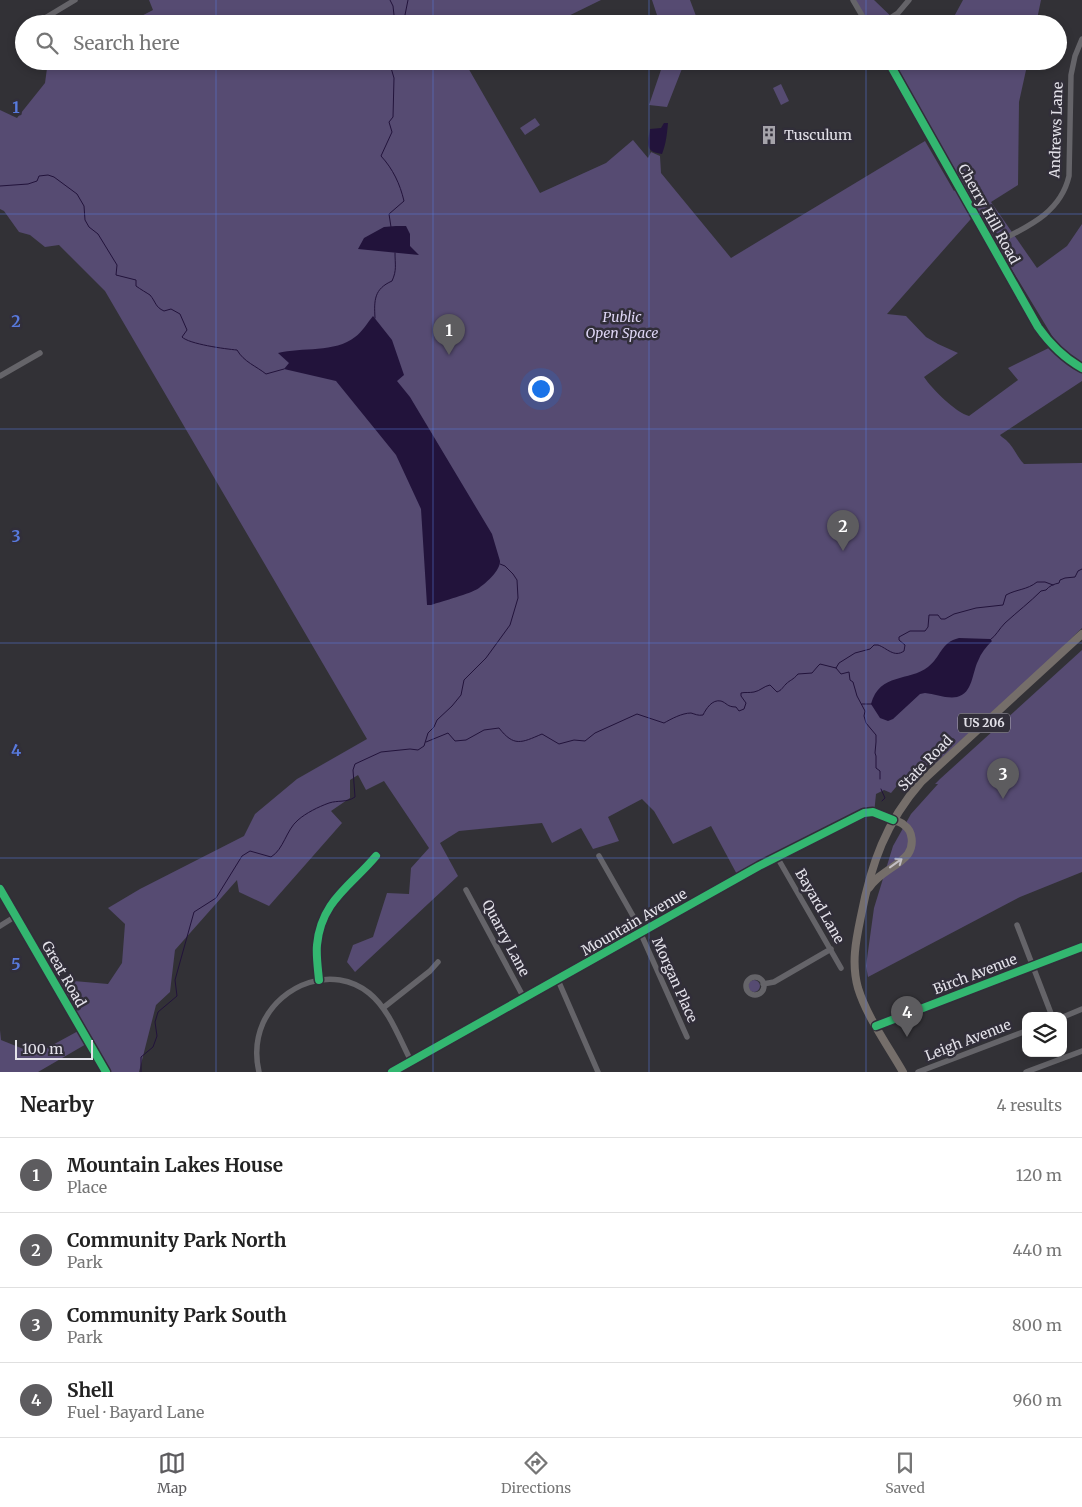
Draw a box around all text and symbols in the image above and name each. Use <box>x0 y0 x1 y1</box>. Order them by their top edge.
search box <box>15 15 1067 70</box>
icon: search <box>33 29 61 57</box>
text: Search here <box>73 31 180 55</box>
street label: Andrews Lane <box>1045 82 1067 179</box>
text: 1 <box>12 97 20 117</box>
building icon: Tusculum <box>758 124 780 146</box>
place label: Tusculum <box>784 126 852 144</box>
street label: Cherry Hill Road <box>954 161 1024 268</box>
park label: Public Open Space <box>586 308 658 342</box>
text: 2 <box>11 311 21 331</box>
pin: 1 <box>433 314 465 355</box>
your location <box>528 376 554 402</box>
pin: 2 <box>827 510 859 551</box>
text: 3 <box>11 526 21 546</box>
road number: US 206 <box>958 714 1010 732</box>
street label: State Road <box>894 731 957 795</box>
text: 4 <box>11 740 21 760</box>
pin: 3 <box>987 758 1019 799</box>
one-way arrow <box>889 858 903 868</box>
street label: Bayard Lane <box>791 865 849 947</box>
street label: Mountain Avenue <box>578 884 690 960</box>
street label: Quarry Lane <box>478 897 534 979</box>
street label: Morgan Place <box>648 935 702 1025</box>
street label: Great Road <box>38 938 90 1011</box>
street label: Birch Avenue <box>931 950 1019 998</box>
text: 5 <box>11 954 21 974</box>
pin: 4 <box>891 996 923 1037</box>
map controls <box>1022 1012 1067 1057</box>
button: layers <box>1022 1012 1067 1057</box>
street label: Leigh Avenue <box>923 1015 1013 1065</box>
scale bar <box>15 1037 92 1060</box>
text: 100 m <box>22 1040 63 1058</box>
text: Nearby <box>20 1091 94 1118</box>
text: 4 results <box>996 1095 1062 1115</box>
text: Mountain Lakes House <box>67 1153 283 1177</box>
text: 1 <box>32 1165 40 1185</box>
text: 120 m <box>1016 1165 1062 1185</box>
text: Place <box>67 1177 107 1197</box>
text: Community Park North <box>67 1228 287 1252</box>
text: 2 <box>31 1240 41 1260</box>
text: 440 m <box>1012 1240 1062 1260</box>
text: Park <box>67 1252 103 1272</box>
text: Community Park South <box>67 1303 287 1327</box>
text: 3 <box>31 1315 41 1335</box>
text: 800 m <box>1012 1315 1062 1335</box>
text: Park <box>67 1327 103 1347</box>
text: Shell <box>67 1378 114 1402</box>
text: 4 <box>31 1390 41 1410</box>
text: 960 m <box>1013 1390 1062 1410</box>
text: Fuel · Bayard Lane <box>67 1402 204 1422</box>
tab: Map <box>157 1449 187 1497</box>
tab: Directions <box>501 1449 571 1497</box>
tab: Saved <box>885 1449 925 1497</box>

